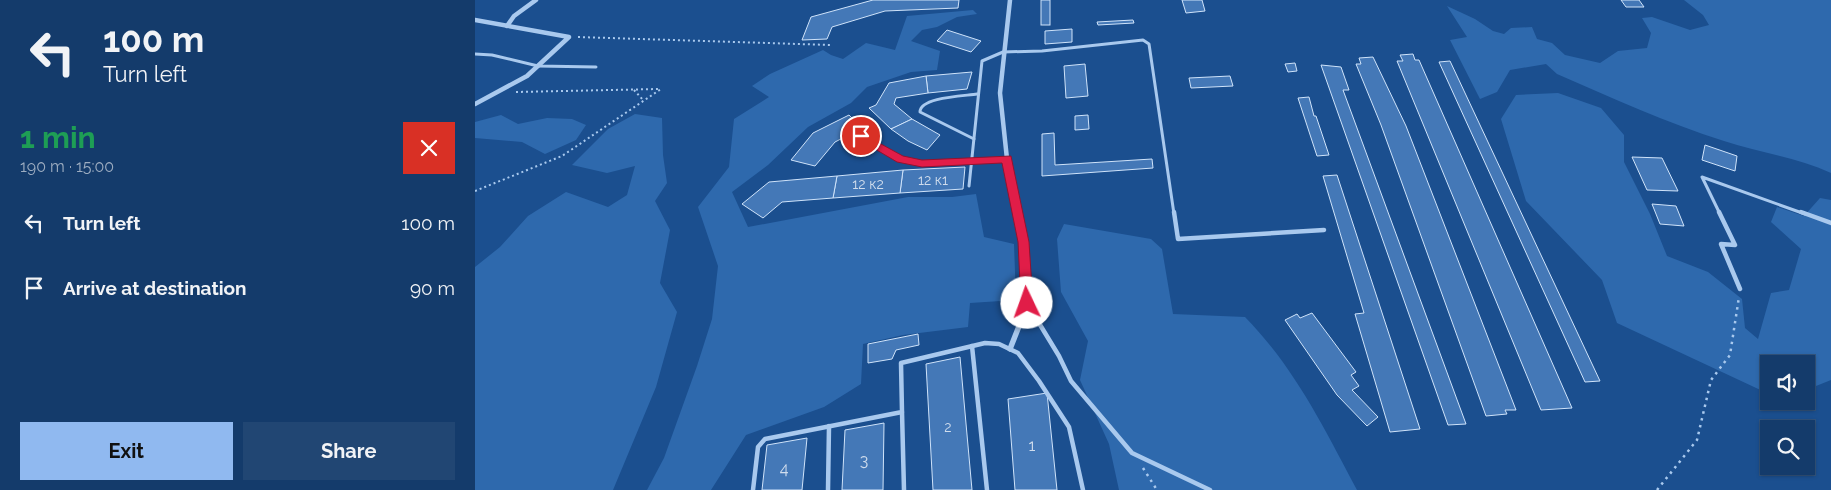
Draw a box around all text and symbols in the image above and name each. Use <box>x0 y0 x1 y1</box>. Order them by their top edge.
text: 100 m <box>103 19 204 60</box>
icon: left <box>20 20 85 85</box>
text: Turn left <box>103 61 187 87</box>
pin <box>840 115 882 157</box>
text: 1 min <box>20 120 96 155</box>
button: close <box>403 122 455 174</box>
icon: arrive <box>847 122 875 150</box>
text: 190 m · 15:00 <box>20 157 114 176</box>
house number: 12 к1 <box>918 172 948 188</box>
house number: 12 к2 <box>852 176 884 192</box>
icon: left <box>20 209 48 237</box>
text: Turn left <box>63 212 140 234</box>
text: 100 m <box>401 212 455 234</box>
icon: arrive <box>20 274 48 302</box>
position arrow <box>1000 276 1052 328</box>
text: Arrive at destination <box>63 277 247 299</box>
text: 90 m <box>410 277 455 299</box>
map controls <box>1760 355 1815 475</box>
button: sound <box>1760 355 1815 410</box>
house number: 2 <box>944 419 952 435</box>
button: search <box>1760 420 1815 475</box>
button: Exit <box>20 422 233 480</box>
button: Share <box>243 422 455 480</box>
house number: 1 <box>1029 436 1036 455</box>
house number: 3 <box>860 451 868 470</box>
house number: 4 <box>780 459 789 478</box>

